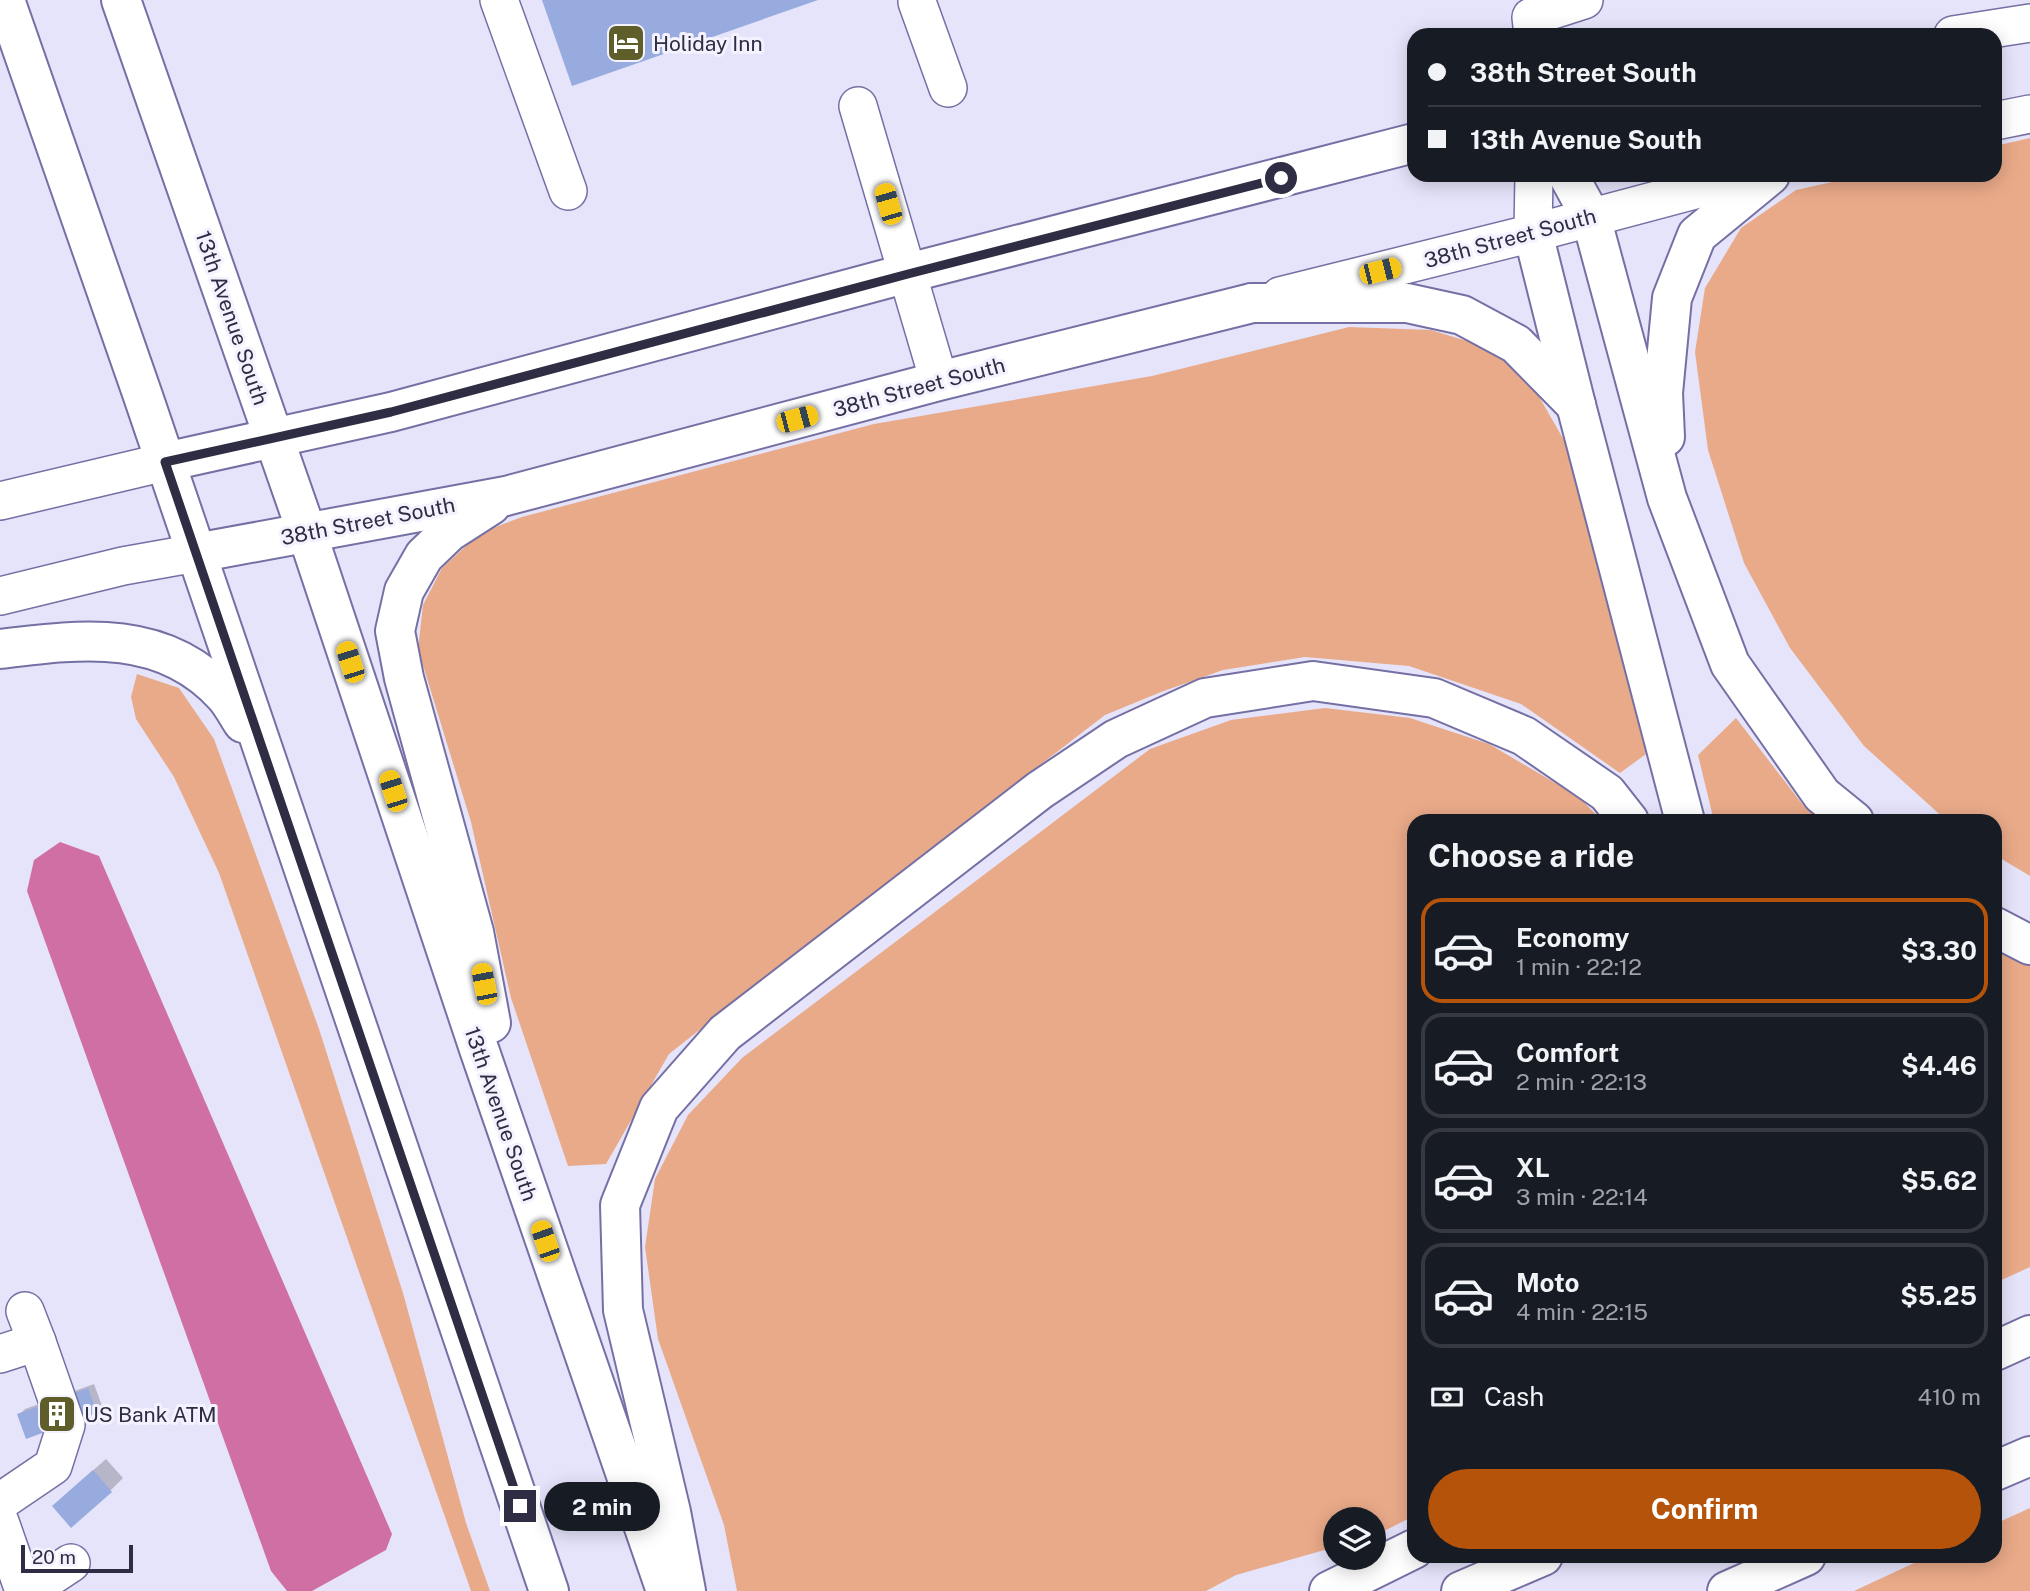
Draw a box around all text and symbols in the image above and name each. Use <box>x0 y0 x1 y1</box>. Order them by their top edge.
hotel icon: Holiday Inn <box>605 22 647 64</box>
place label: Holiday Inn <box>653 31 763 56</box>
text: 38th Street South <box>1470 57 1697 88</box>
text: 13th Avenue South <box>1470 124 1702 155</box>
route start <box>1265 162 1297 194</box>
car <box>873 181 904 227</box>
street label: 38th Street South <box>1421 203 1599 273</box>
street label: 13th Avenue South <box>190 228 274 408</box>
car <box>1358 256 1403 286</box>
street label: 38th Street South <box>830 352 1008 422</box>
car <box>774 403 821 435</box>
street label: 38th Street South <box>279 492 457 550</box>
car <box>334 639 367 685</box>
car <box>377 768 410 814</box>
text: Choose a ride <box>1428 837 1634 874</box>
icon: car <box>1432 919 1495 982</box>
text: Economy <box>1516 922 1629 953</box>
text: $3.30 <box>1901 935 1977 966</box>
text: 1 min · 22:12 <box>1516 953 1642 980</box>
car <box>470 961 499 1007</box>
street label: 13th Avenue South <box>459 1024 543 1204</box>
icon: car <box>1432 1034 1495 1097</box>
text: Comfort <box>1516 1037 1619 1068</box>
text: $4.46 <box>1901 1050 1977 1081</box>
text: 2 min · 22:13 <box>1516 1068 1647 1095</box>
icon: car <box>1432 1149 1495 1212</box>
text: XL <box>1516 1152 1550 1183</box>
text: $5.62 <box>1901 1165 1977 1196</box>
text: 3 min · 22:14 <box>1516 1183 1648 1210</box>
car <box>529 1218 562 1264</box>
icon: car <box>1432 1264 1495 1327</box>
text: Moto <box>1516 1267 1579 1298</box>
text: $5.25 <box>1900 1280 1977 1311</box>
text: 4 min · 22:15 <box>1516 1298 1648 1325</box>
icon: cash <box>1428 1378 1466 1416</box>
text: Cash <box>1484 1381 1544 1412</box>
text: 410 m <box>1918 1383 1981 1410</box>
building icon: US Bank ATM <box>36 1393 78 1435</box>
place label: US Bank ATM <box>84 1402 217 1427</box>
button: Confirm <box>1428 1469 1981 1549</box>
callout: 2 min <box>544 1482 660 1530</box>
route end <box>504 1490 536 1522</box>
text: 2 min <box>572 1493 632 1520</box>
map controls <box>1323 1507 1386 1570</box>
button: layers <box>1323 1507 1386 1570</box>
scale bar <box>21 1542 133 1574</box>
text: 20 m <box>32 1546 76 1568</box>

